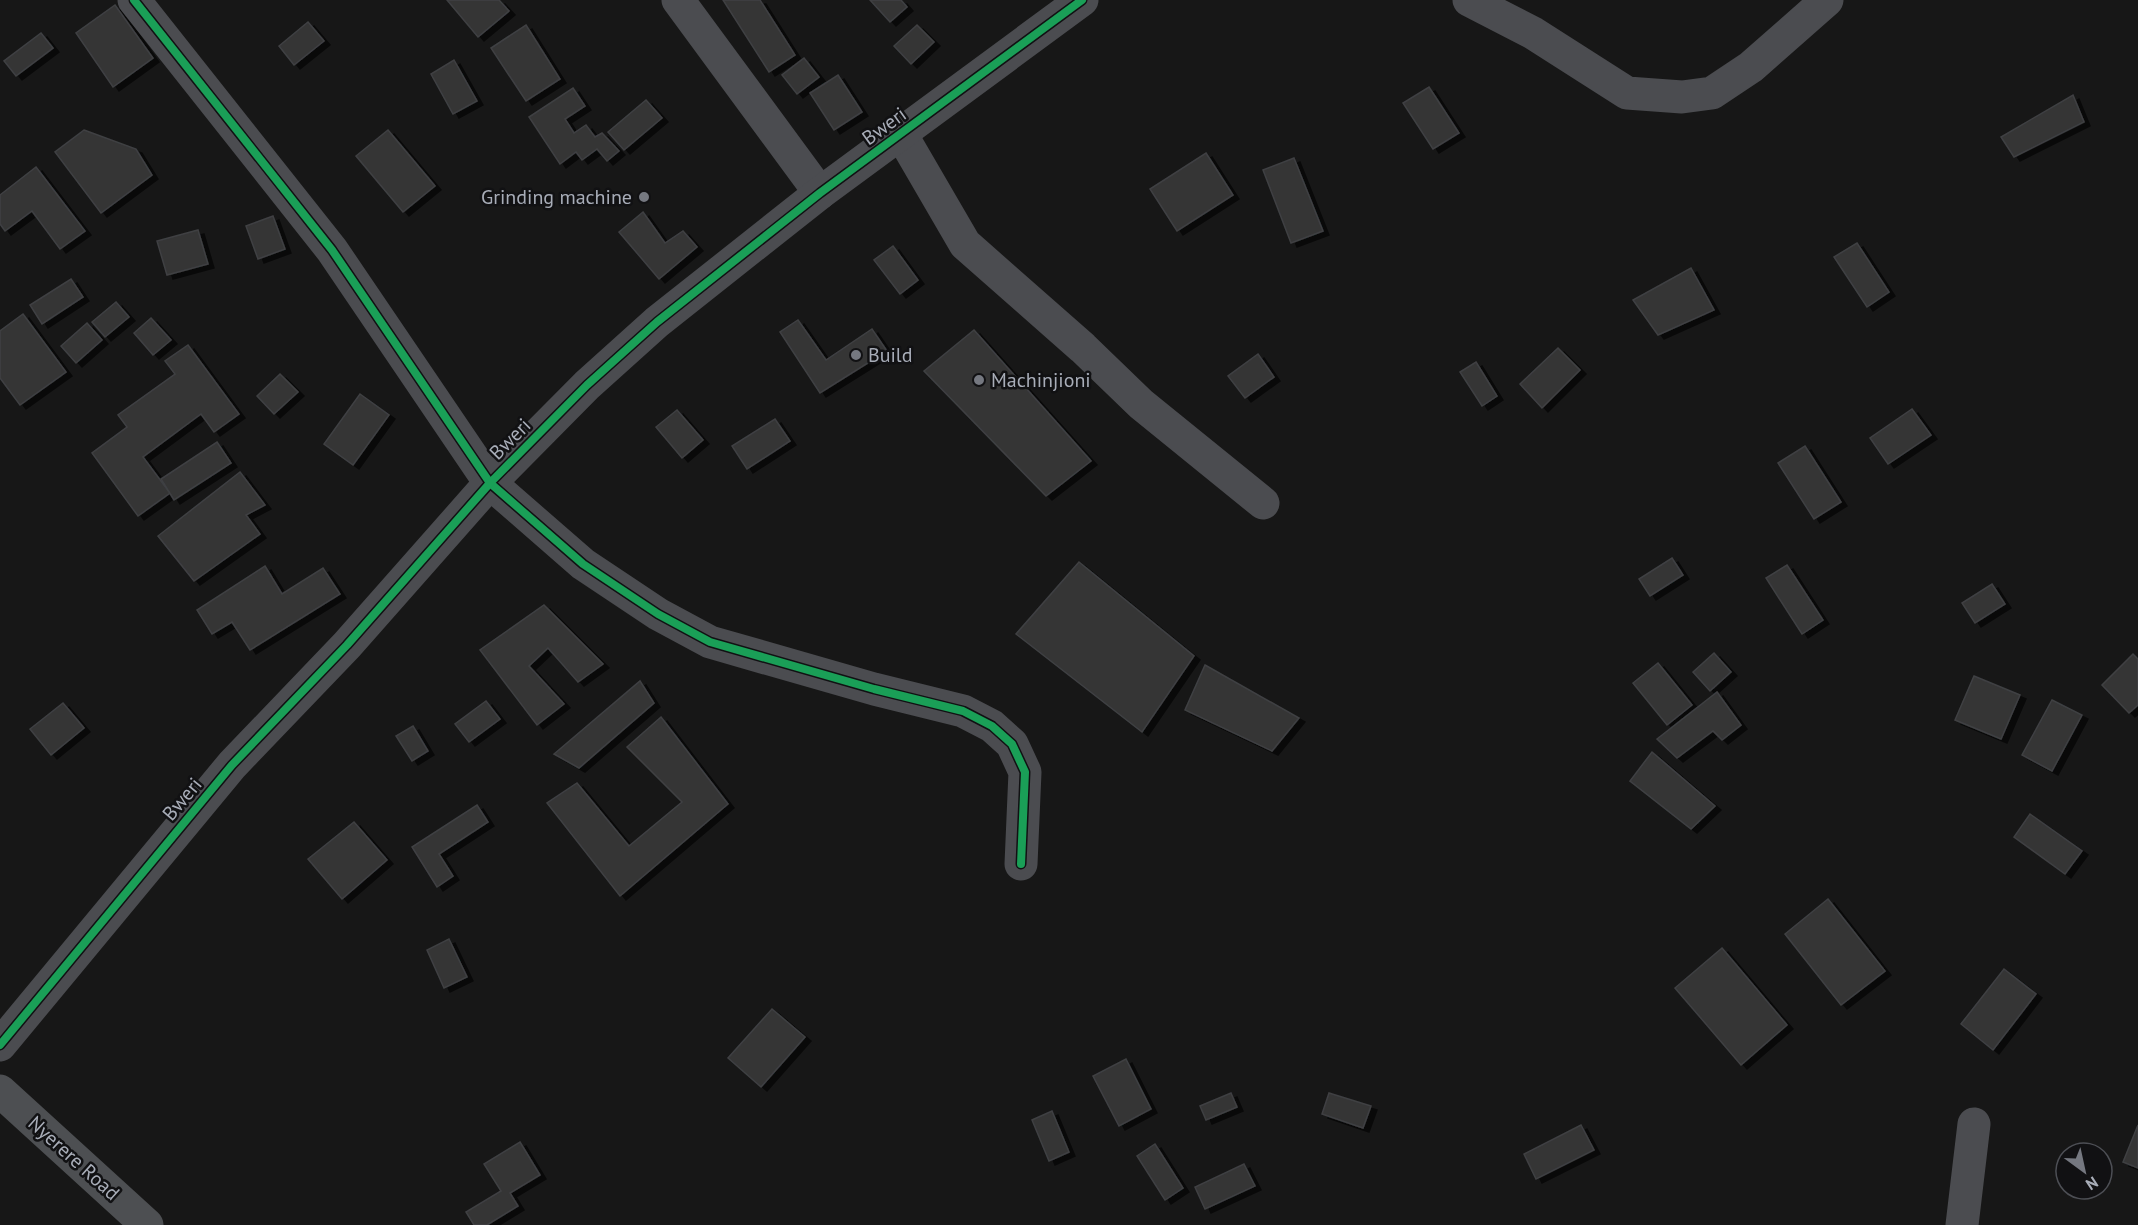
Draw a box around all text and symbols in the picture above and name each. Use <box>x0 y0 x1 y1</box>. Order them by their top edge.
street label: Bweri <box>857 101 911 151</box>
place label: Grinding machine <box>481 184 632 210</box>
marker: Grinding machine <box>637 190 651 204</box>
place label: Build <box>868 342 912 368</box>
marker: Build <box>849 348 863 362</box>
place label: Machinjioni <box>991 367 1091 393</box>
marker: Machinjioni <box>972 373 986 387</box>
street label: Bweri <box>484 413 536 465</box>
street label: Bweri <box>156 772 208 826</box>
street label: Nyerere Road <box>23 1110 125 1206</box>
north arrow <box>2054 1141 2114 1201</box>
text: N <box>2082 1172 2102 1195</box>

